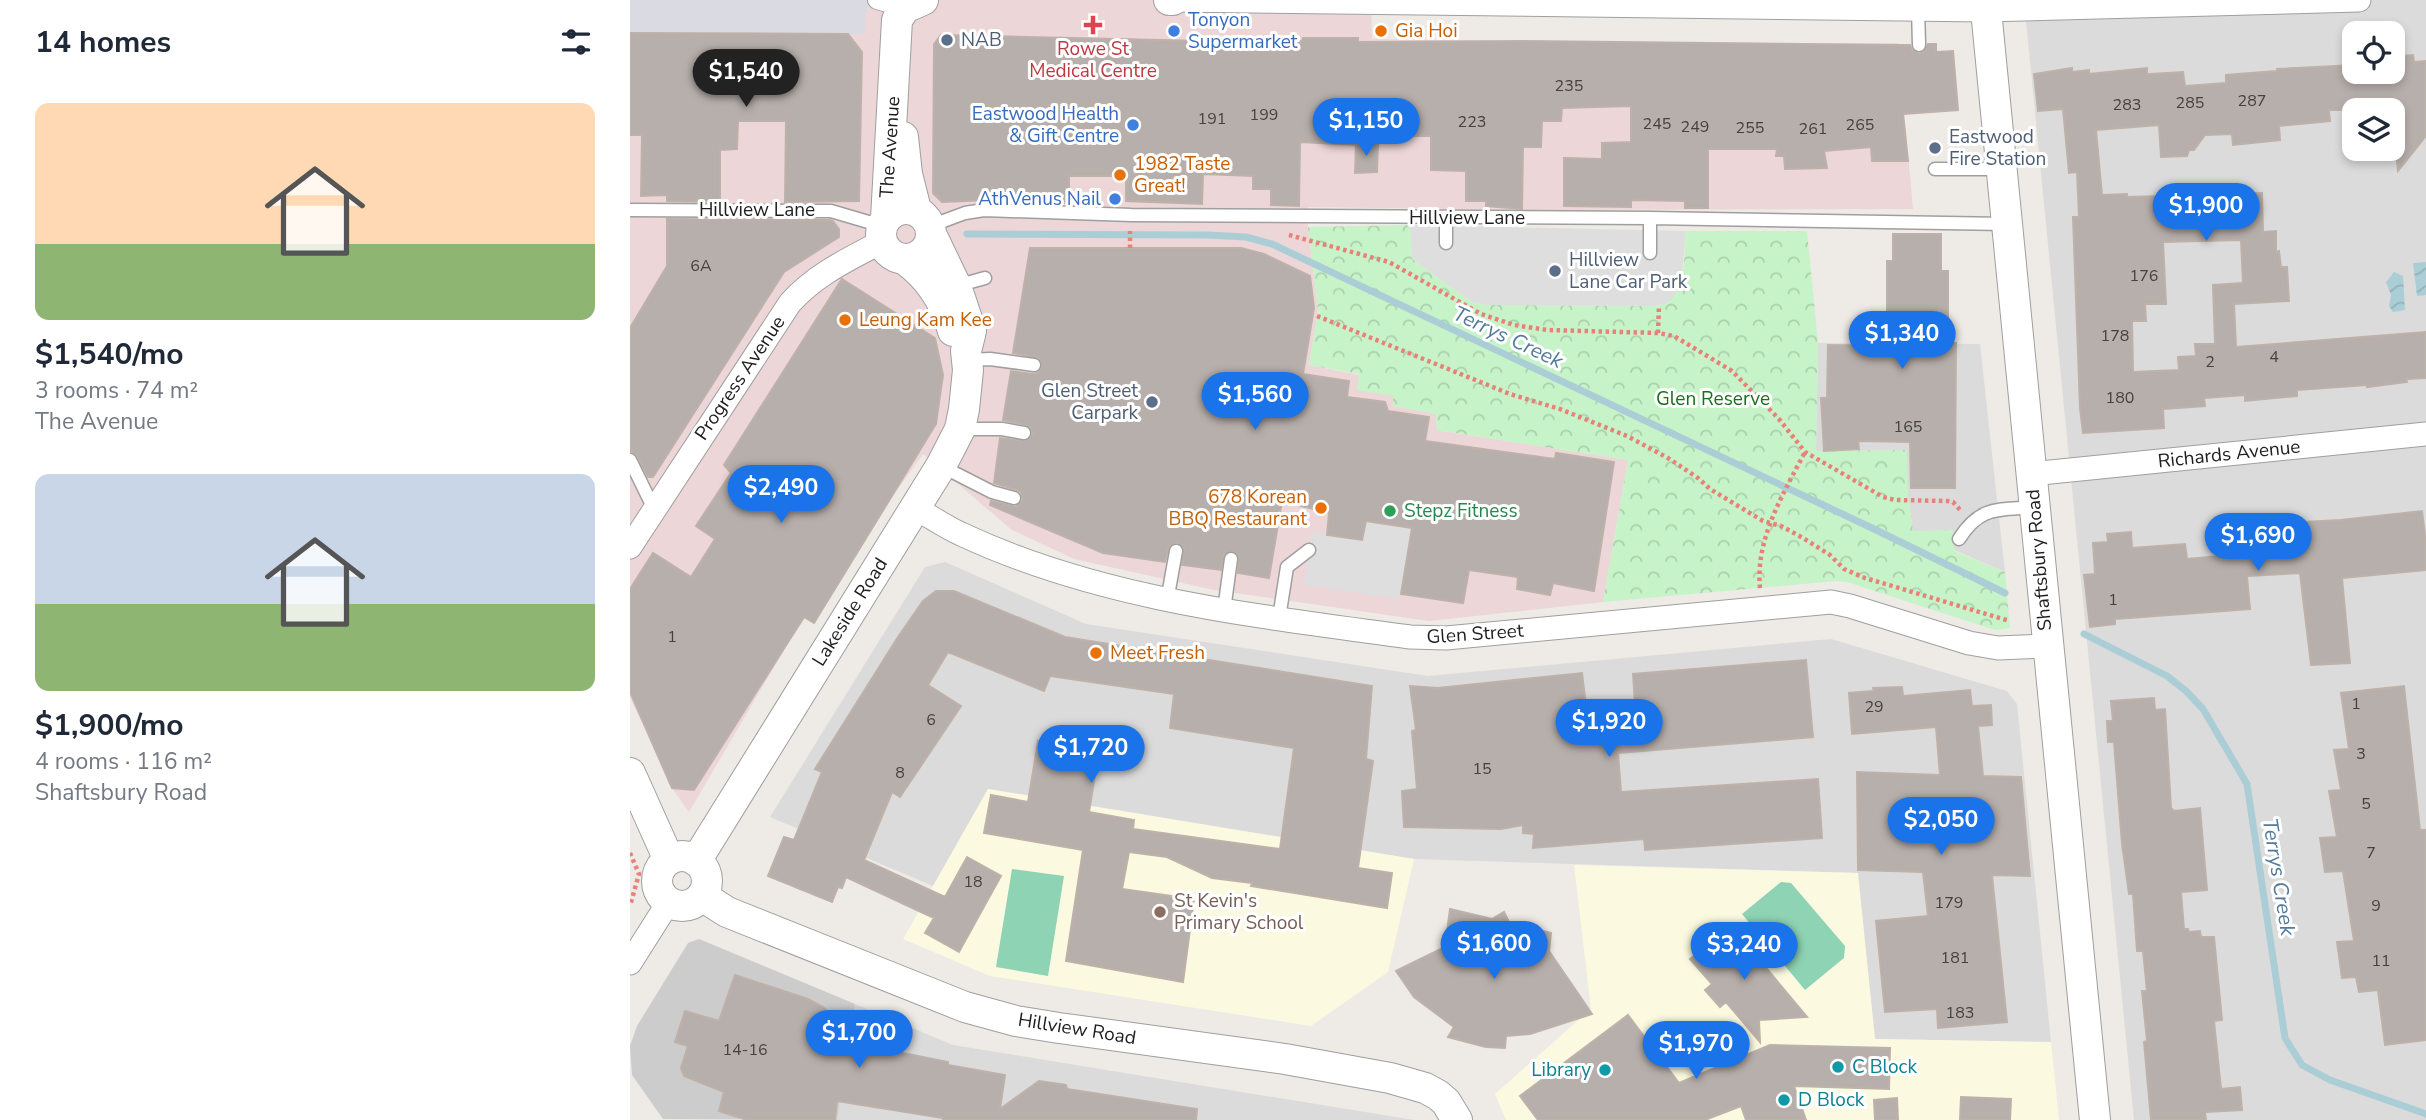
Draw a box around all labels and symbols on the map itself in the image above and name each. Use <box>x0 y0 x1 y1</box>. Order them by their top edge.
place label: Tonyon Supermarket <box>1188 7 1298 55</box>
marker: Rowe St Medical Centre <box>1083 15 1103 35</box>
place label: Gia Hoi <box>1395 18 1458 44</box>
marker: Tonyon Supermarket <box>1166 23 1182 39</box>
marker: Gia Hoi <box>1373 23 1389 39</box>
place label: NAB <box>961 27 1002 53</box>
marker: NAB <box>939 32 955 48</box>
place label: Rowe St Medical Centre <box>1029 36 1157 84</box>
pin: $1,540 <box>689 50 803 109</box>
house number: 235 <box>1555 75 1583 97</box>
house number: 287 <box>2238 90 2266 112</box>
house number: 285 <box>2176 92 2204 114</box>
house number: 283 <box>2113 94 2141 116</box>
street label: The Avenue <box>873 95 907 199</box>
pin: $1,150 <box>1309 99 1423 158</box>
place label: Eastwood Health & Gift Centre <box>972 101 1119 149</box>
house number: 199 <box>1250 104 1278 126</box>
house number: 191 <box>1198 108 1226 130</box>
house number: 223 <box>1458 111 1486 133</box>
house number: 245 <box>1643 113 1671 135</box>
house number: 265 <box>1846 114 1874 136</box>
house number: 249 <box>1681 116 1709 138</box>
marker: Eastwood Health & Gift Centre <box>1125 117 1141 133</box>
house number: 255 <box>1736 117 1764 139</box>
house number: 261 <box>1799 118 1827 140</box>
place label: Eastwood Fire Station <box>1949 124 2046 172</box>
marker: Eastwood Fire Station <box>1927 140 1943 156</box>
place label: 1982 Taste Great! <box>1134 151 1230 199</box>
marker: 1982 Taste Great! <box>1112 167 1128 183</box>
pin: $1,900 <box>2149 184 2263 243</box>
place label: AthVenus Nail <box>978 186 1101 212</box>
marker: AthVenus Nail <box>1107 191 1123 207</box>
street label: Hillview Lane <box>699 197 815 223</box>
street label: Hillview Lane <box>1409 205 1525 231</box>
place label: Hillview Lane Car Park <box>1569 247 1688 295</box>
house number: 6A <box>690 255 712 277</box>
marker: Hillview Lane Car Park <box>1547 263 1563 279</box>
house number: 176 <box>2130 265 2158 287</box>
water label: Terrys Creek <box>1448 299 1568 375</box>
place label: Leung Kam Kee <box>859 307 992 333</box>
street label: Progress Avenue <box>689 311 791 445</box>
marker: Leung Kam Kee <box>837 312 853 328</box>
pin: $1,340 <box>1845 312 1959 371</box>
house number: 178 <box>2101 325 2129 347</box>
house number: 4 <box>2269 346 2279 368</box>
house number: 2 <box>2205 351 2215 373</box>
pin: $1,560 <box>1198 372 1312 432</box>
place label: Glen Street Carpark <box>1041 378 1138 426</box>
park label: Glen Reserve <box>1656 386 1770 412</box>
house number: 180 <box>2106 387 2134 409</box>
marker: Glen Street Carpark <box>1144 394 1160 410</box>
house number: 165 <box>1894 416 1922 438</box>
street label: Richards Avenue <box>2156 434 2302 474</box>
pin: $2,490 <box>724 466 838 525</box>
place label: 678 Korean BBQ Restaurant <box>1169 484 1307 532</box>
street label: Shaftsbury Road <box>2020 488 2058 632</box>
place label: Stepz Fitness <box>1404 498 1518 524</box>
marker: 678 Korean BBQ Restaurant <box>1313 500 1329 516</box>
marker: Stepz Fitness <box>1382 503 1398 519</box>
pin: $1,690 <box>2201 514 2315 573</box>
street label: Lakeside Road <box>806 553 894 671</box>
house number: 1 <box>2108 589 2118 611</box>
street label: Glen Street <box>1426 618 1525 650</box>
house number: 1 <box>667 626 677 648</box>
place label: Meet Fresh <box>1110 640 1205 666</box>
marker: Meet Fresh <box>1088 645 1104 661</box>
house number: 1 <box>2351 693 2361 715</box>
house number: 29 <box>1864 696 1884 718</box>
pin: $1,920 <box>1552 700 1666 759</box>
house number: 6 <box>926 709 936 731</box>
pin: $1,720 <box>1034 726 1148 785</box>
house number: 3 <box>2356 743 2366 765</box>
house number: 15 <box>1472 758 1492 780</box>
house number: 8 <box>895 762 905 784</box>
house number: 5 <box>2361 793 2371 815</box>
pin: $2,050 <box>1884 798 1998 857</box>
water label: Terrys Creek <box>2256 816 2302 938</box>
house number: 7 <box>2366 842 2376 864</box>
house number: 18 <box>963 871 983 893</box>
place label: St Kevin's Primary School <box>1174 888 1304 936</box>
house number: 179 <box>1935 892 1963 914</box>
house number: 9 <box>2371 895 2381 917</box>
marker: St Kevin's Primary School <box>1152 904 1168 920</box>
pin: $1,600 <box>1437 922 1551 981</box>
pin: $3,240 <box>1687 922 1801 982</box>
house number: 181 <box>1941 947 1969 969</box>
house number: 11 <box>2371 950 2391 972</box>
house number: 183 <box>1946 1002 1974 1024</box>
street label: Hillview Road <box>1016 1007 1138 1051</box>
pin: $1,700 <box>802 1010 916 1070</box>
pin: $1,970 <box>1639 1021 1753 1081</box>
house number: 14-16 <box>722 1039 768 1061</box>
place label: C Block <box>1852 1054 1917 1080</box>
place label: Library <box>1531 1057 1591 1083</box>
marker: C Block <box>1830 1059 1846 1075</box>
marker: Library <box>1597 1062 1613 1078</box>
place label: D Block <box>1798 1087 1865 1113</box>
marker: D Block <box>1776 1092 1792 1108</box>

